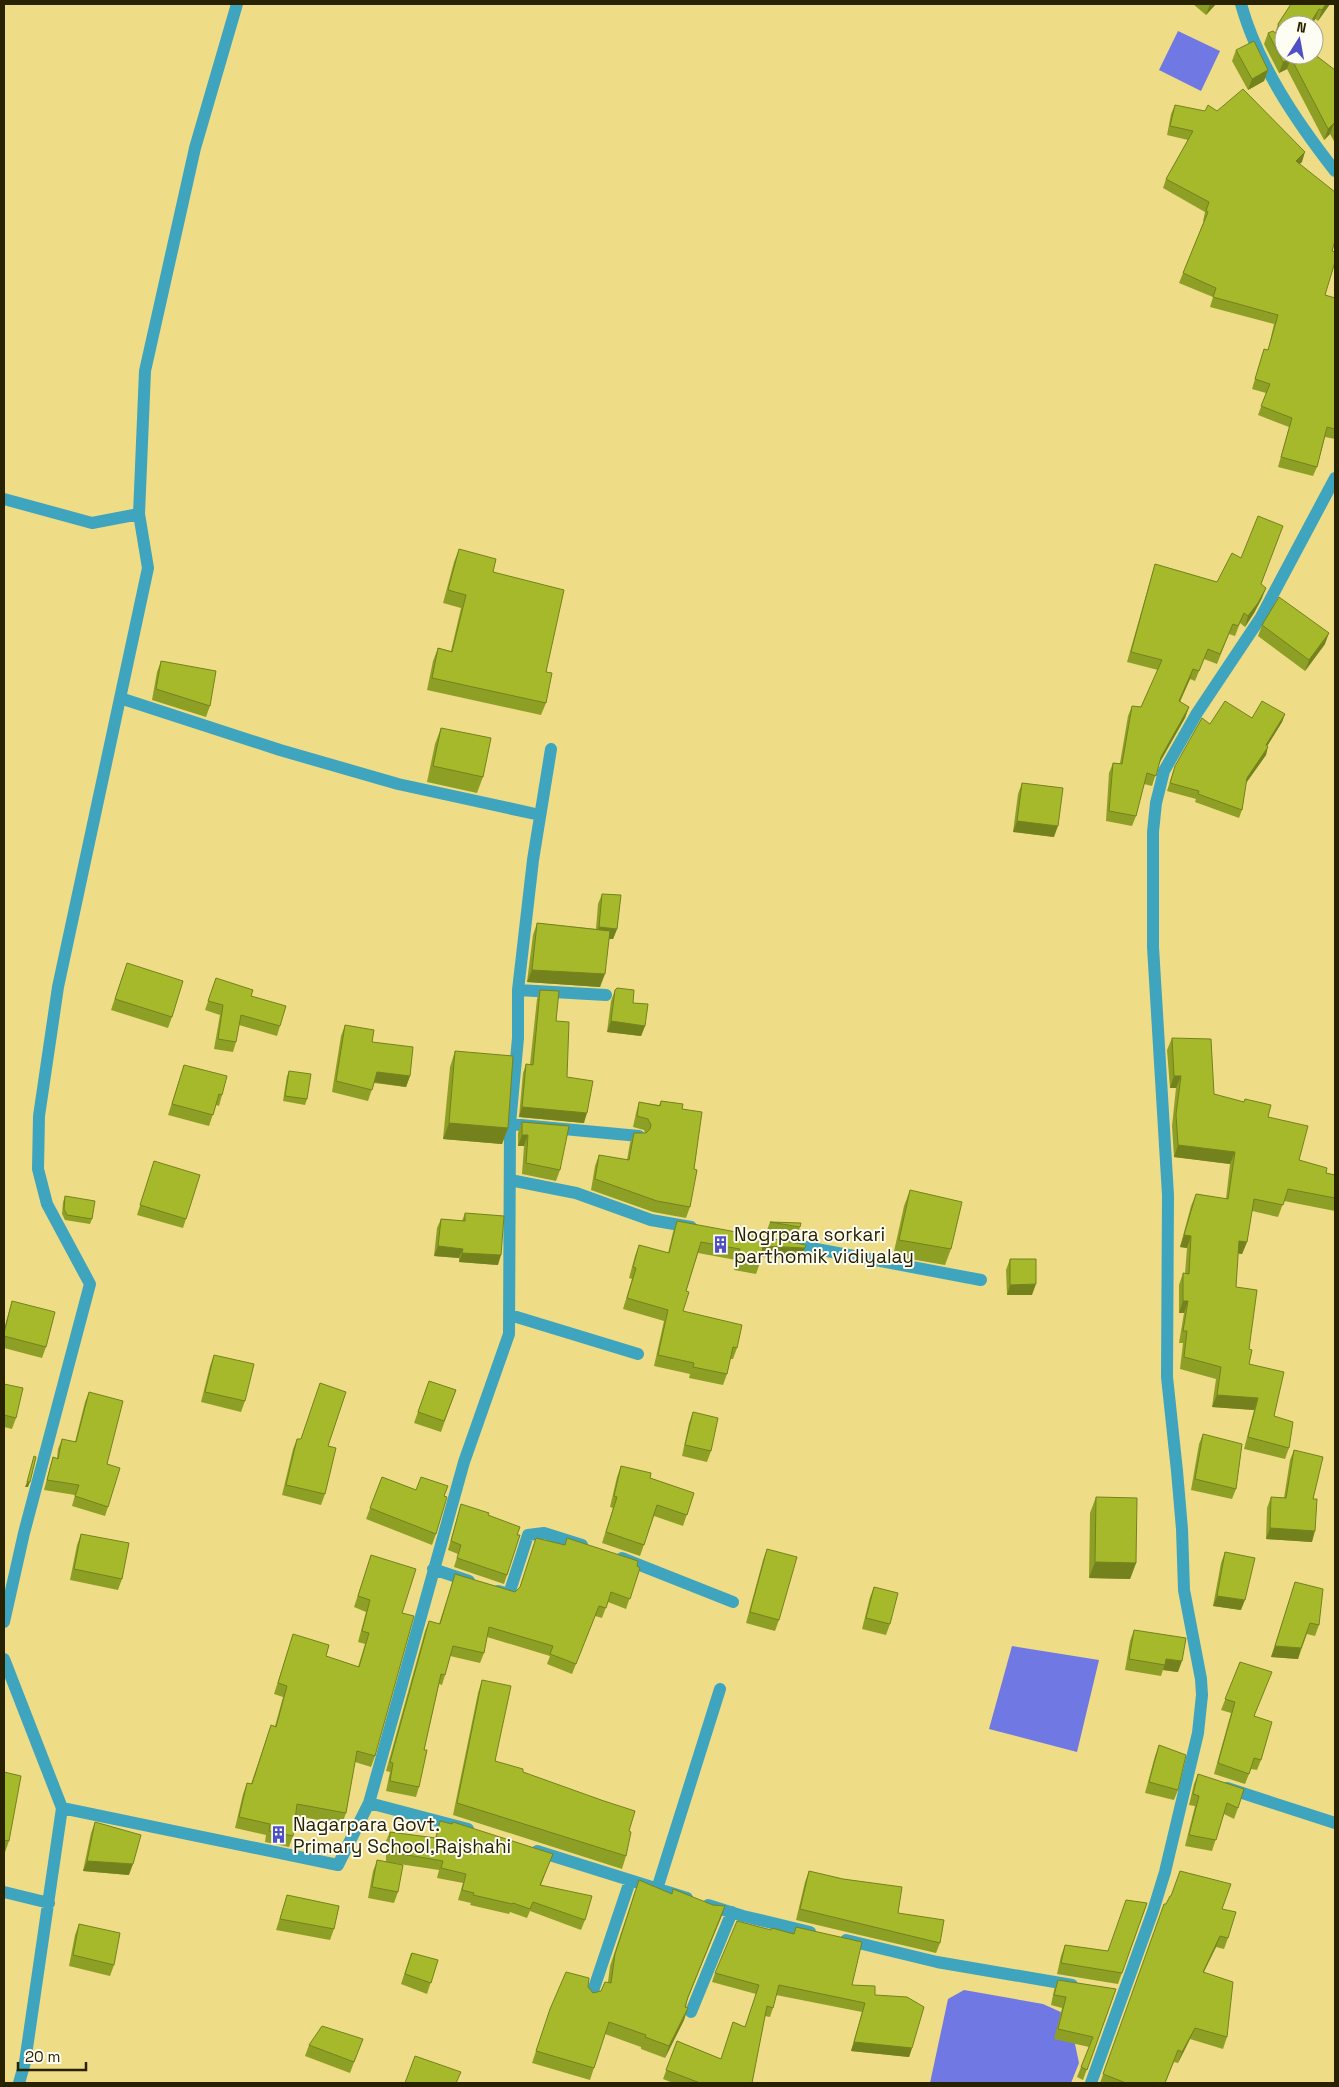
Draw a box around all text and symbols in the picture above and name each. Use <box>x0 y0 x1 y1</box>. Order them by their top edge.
north arrow <box>1274 15 1324 65</box>
text: N <box>1295 18 1308 37</box>
place label: Nogrpara sorkari parthomik vidiyalay <box>734 1222 914 1269</box>
building icon: Nogrpara sorkari parthomik vidiyalay <box>710 1235 730 1255</box>
place label: Nagarpara Govt. Primary School,Rajshahi <box>293 1812 511 1859</box>
building icon: Nagarpara Govt. Primary School,Rajshahi <box>269 1825 289 1845</box>
scale bar <box>18 2040 85 2072</box>
text: 20 m <box>25 2047 60 2066</box>

